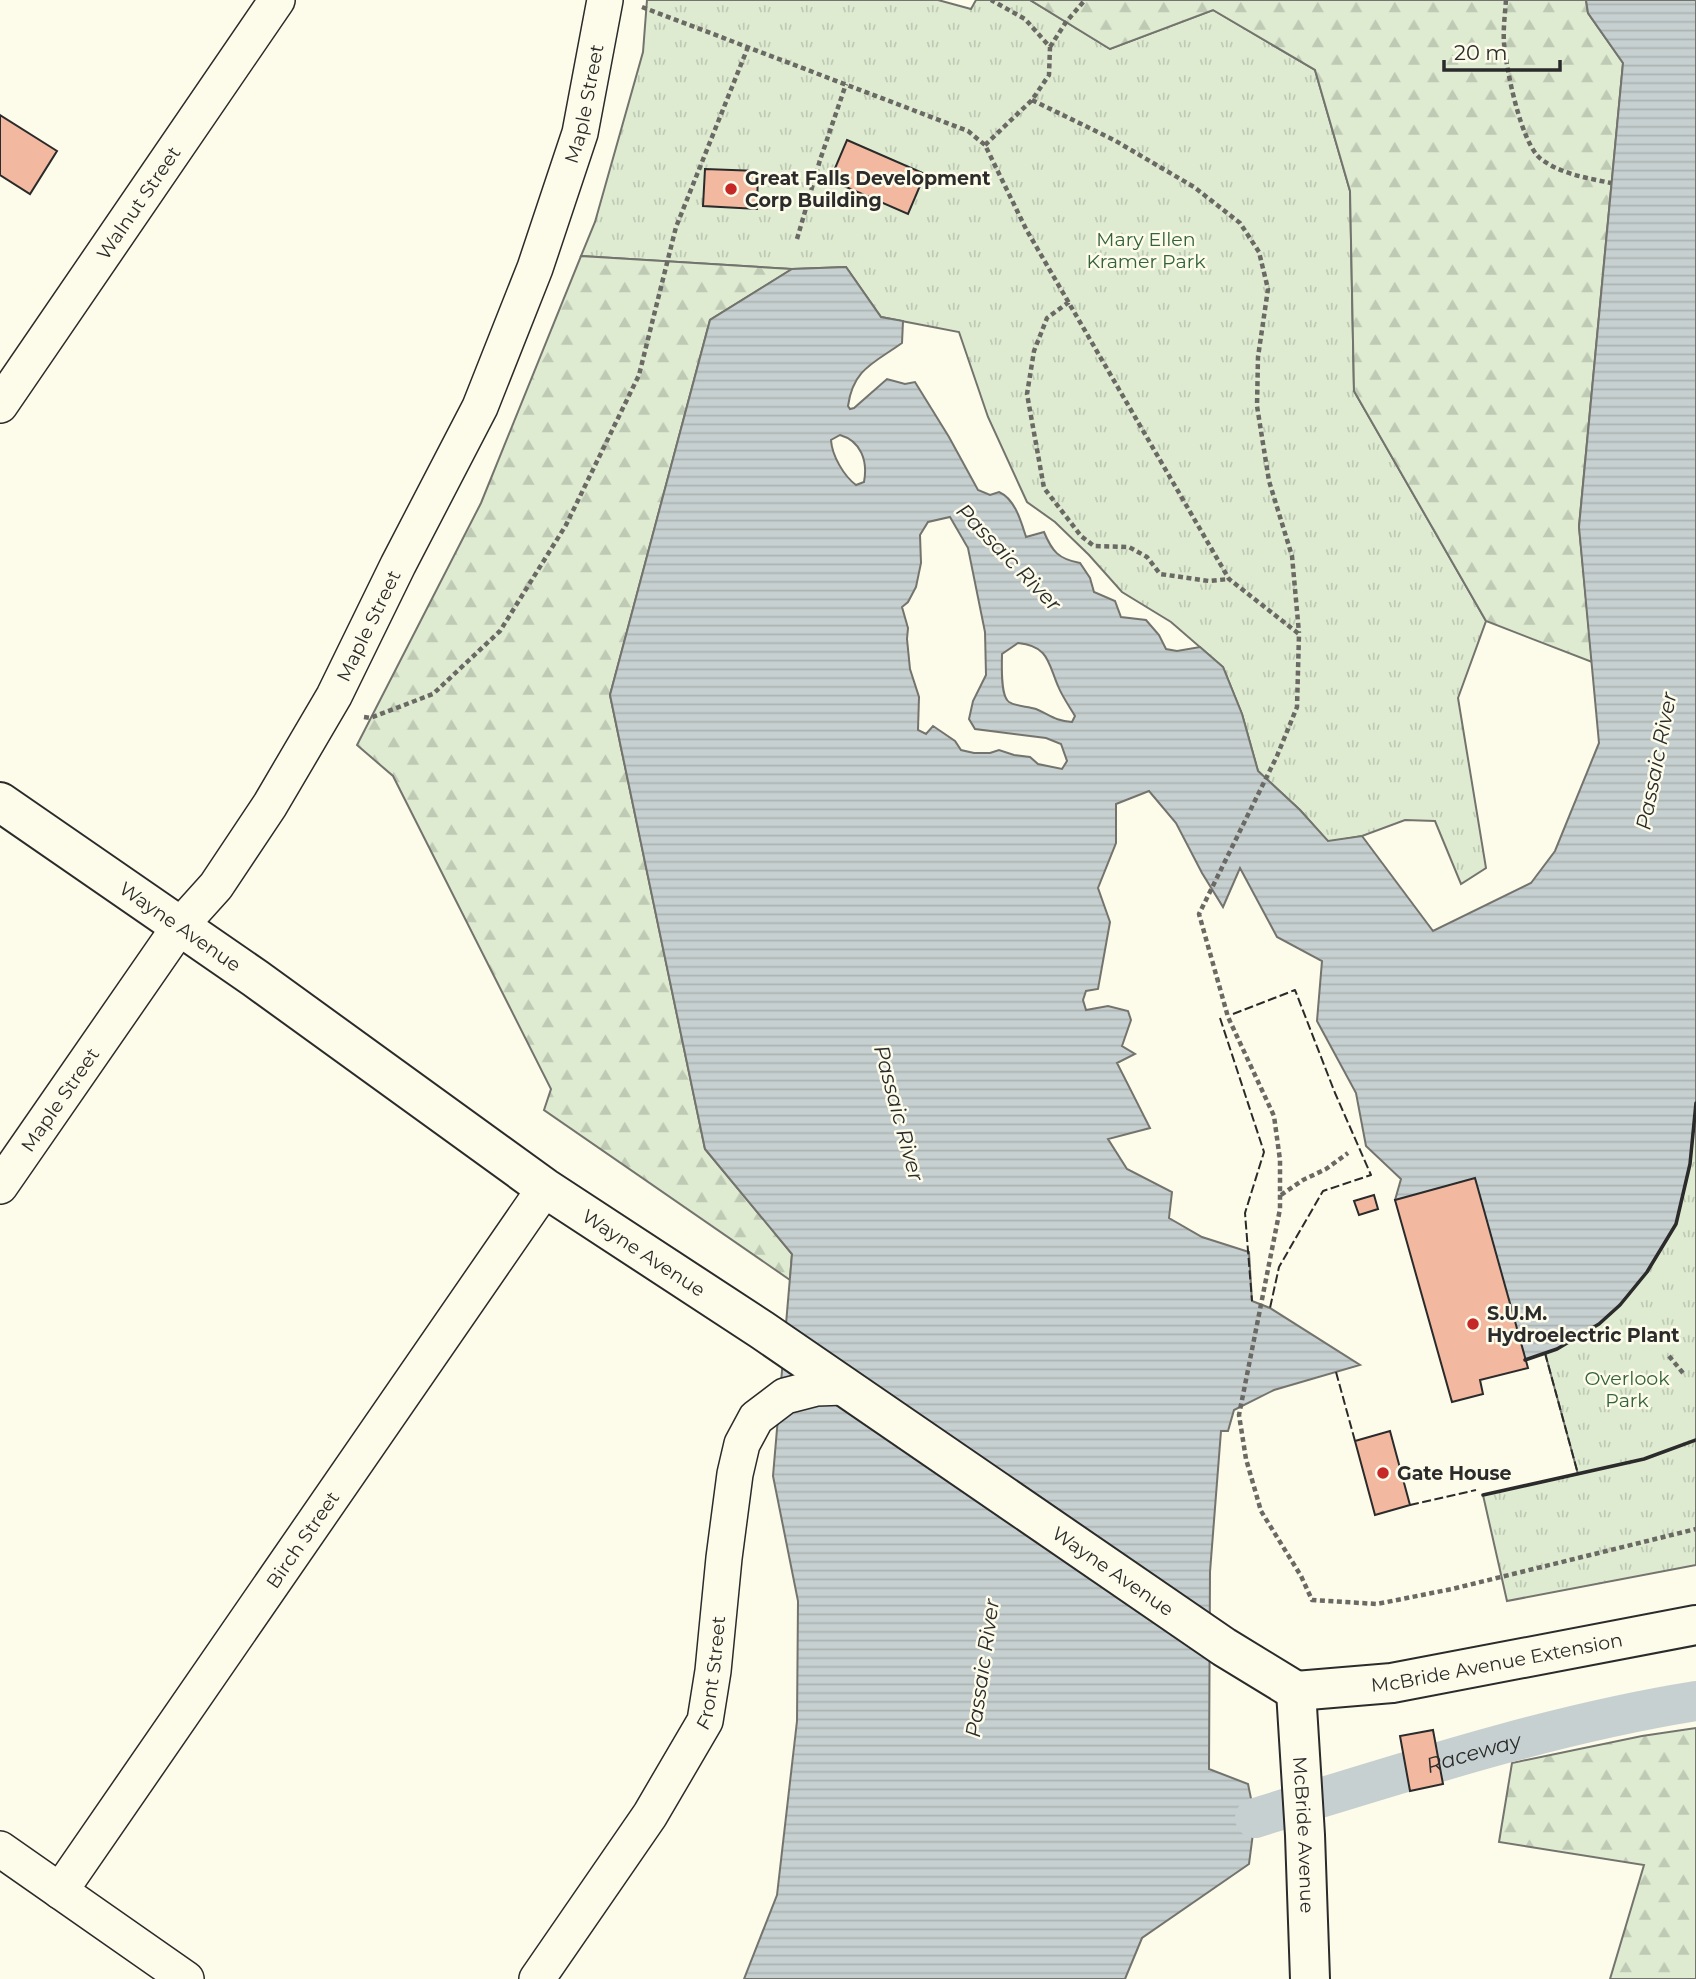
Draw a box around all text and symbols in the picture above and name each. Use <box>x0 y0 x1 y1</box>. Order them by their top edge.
scale bar <box>1444 28 1560 72</box>
text: 20 m <box>1454 40 1508 65</box>
street label: Maple Street <box>559 42 608 166</box>
street label: Walnut Street <box>91 141 185 264</box>
place label: Great Falls Development Corp Building <box>745 167 990 212</box>
marker: Great Falls Development Corp Building <box>723 181 739 197</box>
park label: Mary Ellen Kramer Park <box>1086 228 1206 273</box>
water label: Passaic River <box>951 498 1067 616</box>
street label: Maple Street <box>331 566 405 685</box>
water label: Passaic River <box>1630 689 1682 832</box>
street label: Wayne Avenue <box>115 877 245 976</box>
water label: Passaic River <box>869 1042 929 1184</box>
street label: Maple Street <box>16 1043 104 1156</box>
street label: Wayne Avenue <box>578 1204 710 1301</box>
place label: S.U.M. Hydroelectric Plant <box>1487 1302 1680 1347</box>
marker: S.U.M. Hydroelectric Plant <box>1465 1316 1481 1332</box>
park label: Overlook Park <box>1584 1367 1670 1412</box>
place label: Gate House <box>1397 1462 1512 1485</box>
marker: Gate House <box>1375 1465 1391 1481</box>
street label: Birch Street <box>261 1486 344 1592</box>
street label: Wayne Avenue <box>1048 1521 1178 1621</box>
water label: Passaic River <box>960 1596 1004 1739</box>
street label: Front Street <box>691 1614 730 1734</box>
street label: McBride Avenue Extension <box>1370 1628 1624 1696</box>
water label: Raceway <box>1423 1727 1525 1778</box>
street label: McBride Avenue <box>1289 1756 1319 1914</box>

